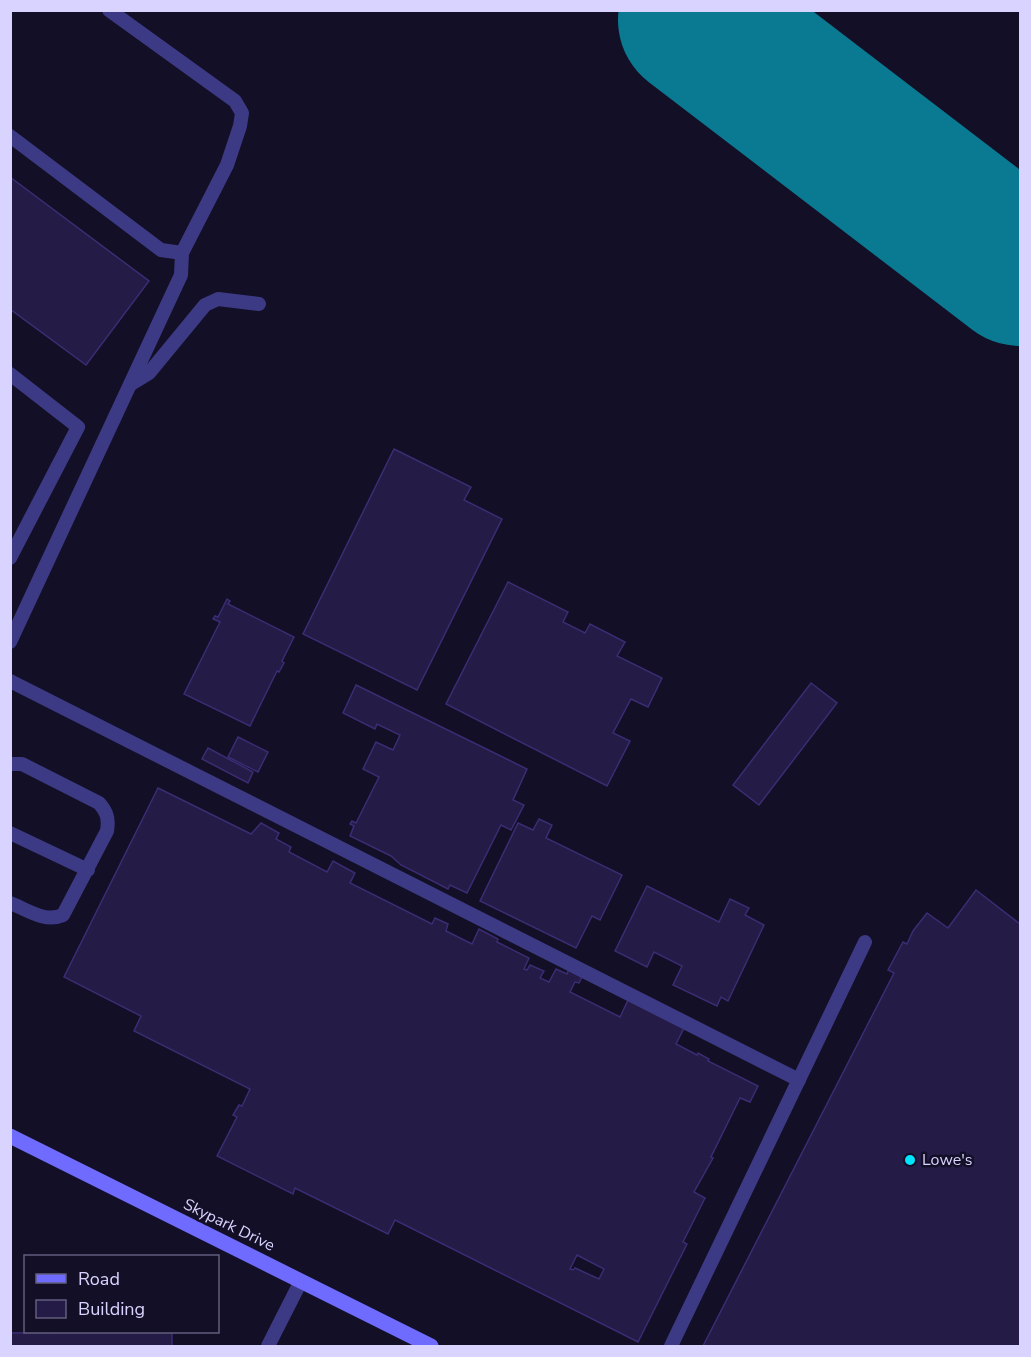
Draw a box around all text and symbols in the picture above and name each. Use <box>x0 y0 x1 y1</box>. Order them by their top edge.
place label: Lowe's <box>922 1149 972 1171</box>
marker: Lowe's <box>903 1153 917 1167</box>
street label: Skypark Drive <box>180 1193 278 1257</box>
legend <box>24 1255 219 1333</box>
text: Road <box>78 1267 120 1291</box>
text: Building <box>78 1297 145 1321</box>

